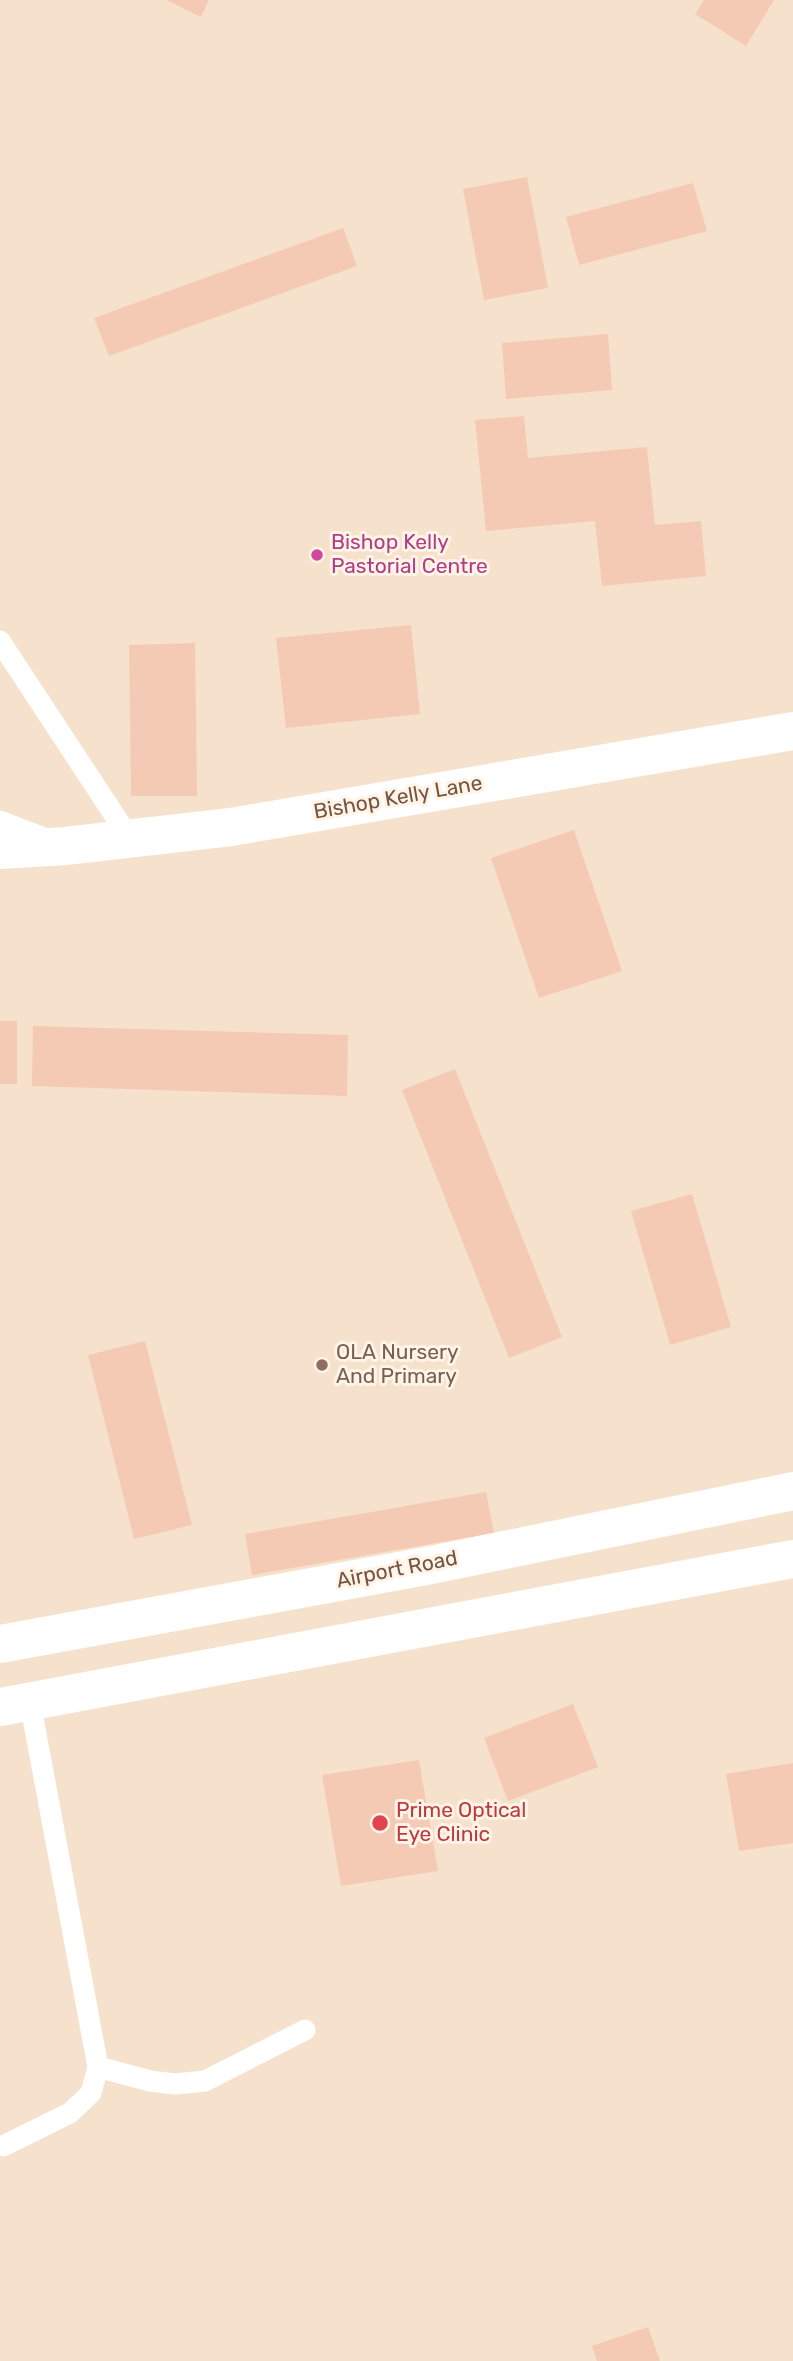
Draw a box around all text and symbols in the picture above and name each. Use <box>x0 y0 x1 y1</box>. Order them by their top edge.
place label: Bishop Kelly Pastorial Centre <box>331 530 488 580</box>
marker: Bishop Kelly Pastorial Centre <box>309 547 325 563</box>
street label: Bishop Kelly Lane <box>312 771 484 825</box>
place label: OLA Nursery And Primary <box>336 1340 459 1390</box>
marker: OLA Nursery And Primary <box>314 1357 330 1373</box>
street label: Airport Road <box>334 1546 460 1594</box>
place label: Prime Optical Eye Clinic <box>396 1798 526 1848</box>
marker: Prime Optical Eye Clinic <box>370 1813 390 1833</box>

